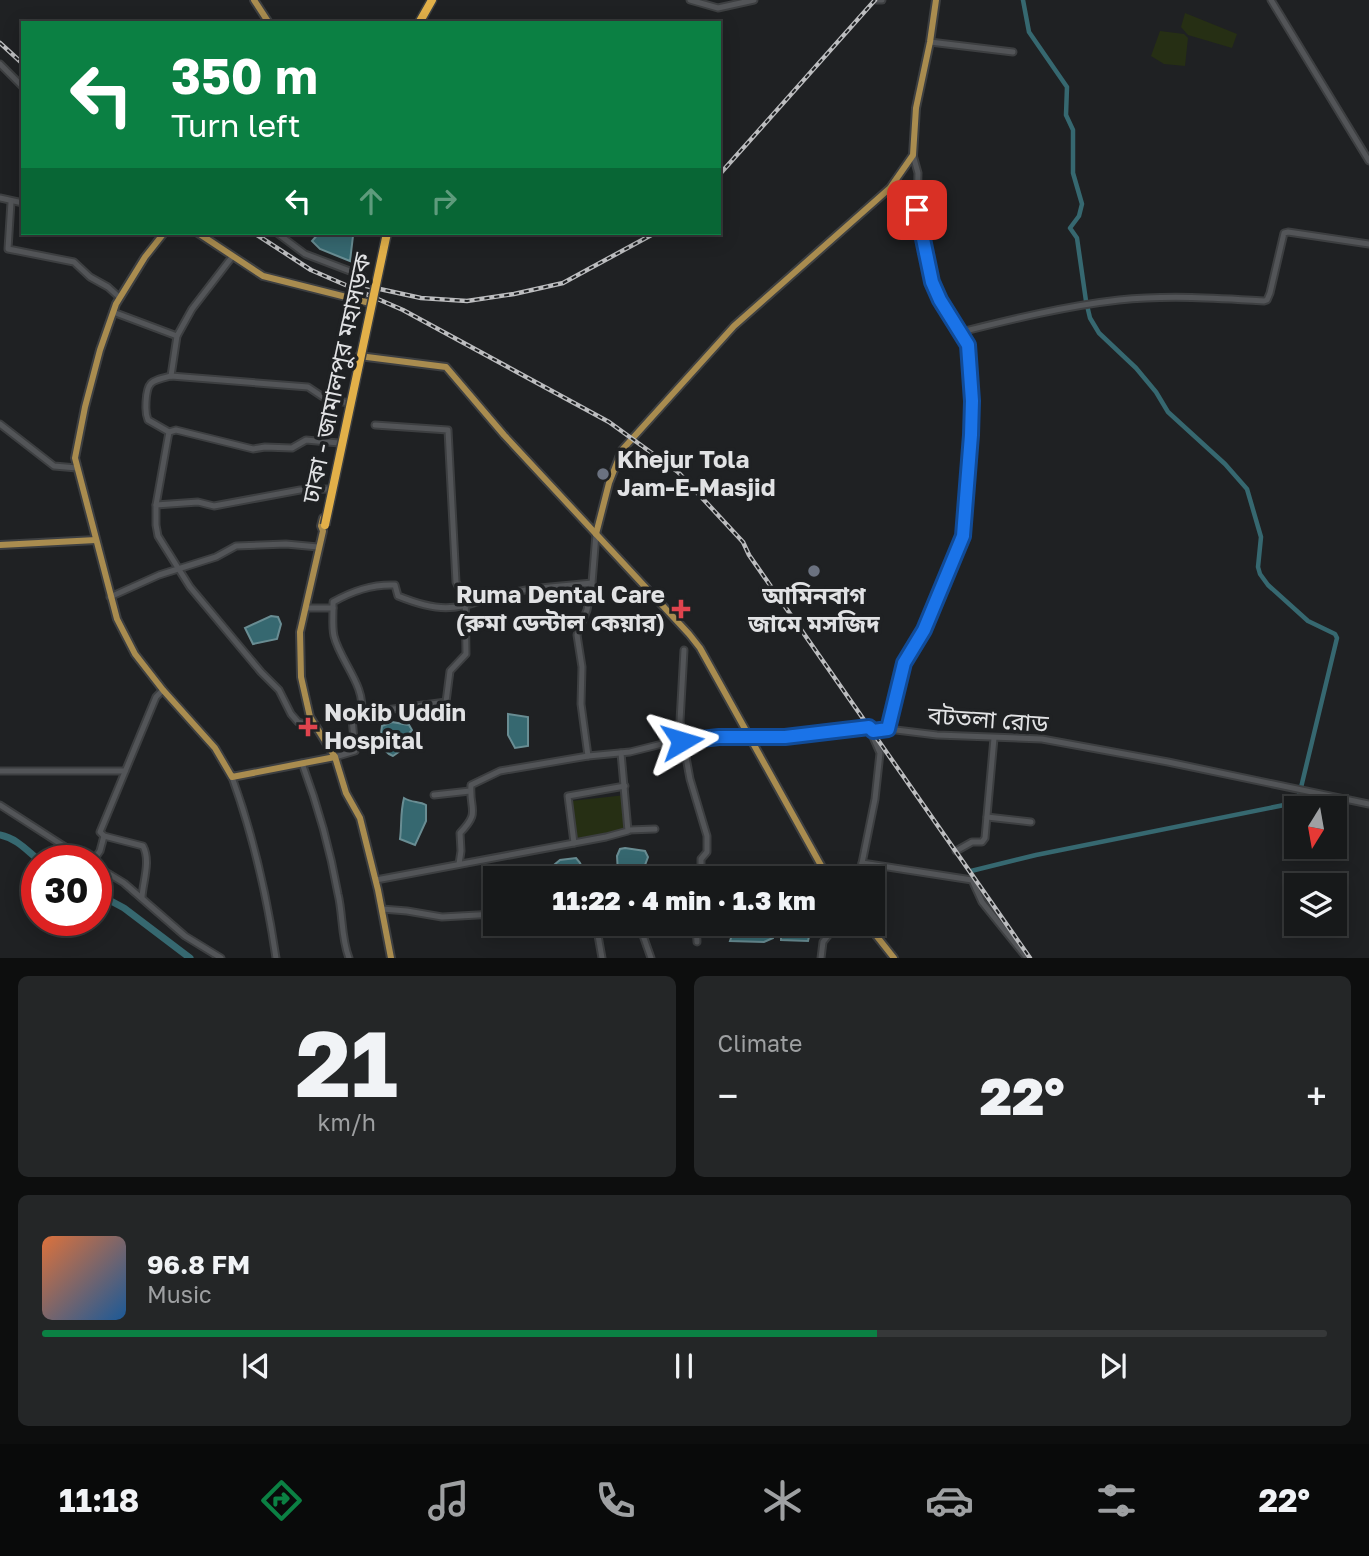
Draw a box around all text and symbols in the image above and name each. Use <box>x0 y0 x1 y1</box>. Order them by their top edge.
text: 350 m <box>171 46 318 105</box>
icon: left <box>56 49 147 140</box>
text: Turn left <box>171 106 300 144</box>
pin <box>887 180 947 240</box>
icon: left <box>279 182 317 220</box>
icon: ahead <box>352 182 390 220</box>
icon: right <box>425 182 463 220</box>
icon: arrive <box>898 191 936 229</box>
street label: ঢাকা - জামালপুর মহাসড়ক <box>295 249 377 507</box>
place label: Khejur Tola Jam-E-Masjid <box>617 444 775 501</box>
marker: Khejur Tola Jam-E-Masjid <box>595 466 611 482</box>
marker: আমিনবাগ জামে মসজিদ <box>806 563 822 579</box>
place label: Ruma Dental Care (রুমা ডেন্টাল কেয়ার) <box>456 579 665 636</box>
place label: আমিনবাগ জামে মসজিদ <box>747 580 880 637</box>
marker: Ruma Dental Care (রুমা ডেন্টাল কেয়ার) <box>671 599 691 619</box>
place label: Nokib Uddin Hospital <box>324 697 466 754</box>
street label: বটতলা রোড <box>926 700 1050 737</box>
position arrow <box>645 704 719 778</box>
marker: Nokib Uddin Hospital <box>298 717 318 737</box>
north arrow <box>1284 796 1348 859</box>
map controls <box>1284 796 1347 936</box>
speed limit sign: 30 <box>21 845 112 936</box>
button: layers <box>1284 873 1347 936</box>
text: 11:22 · 4 min · 1.3 km <box>552 885 816 916</box>
text: 21 <box>296 1008 398 1117</box>
text: Climate <box>718 1029 802 1057</box>
text: 22° <box>980 1064 1065 1126</box>
text: − <box>718 1073 738 1118</box>
text: + <box>1306 1073 1327 1118</box>
text: km/h <box>317 1108 376 1136</box>
text: 96.8 FM <box>147 1249 250 1280</box>
text: Music <box>147 1280 212 1308</box>
icon: previous <box>237 1347 275 1385</box>
icon: pause <box>665 1347 703 1385</box>
icon: next <box>1094 1347 1132 1385</box>
icon: directions <box>257 1476 306 1525</box>
icon: music <box>424 1476 473 1525</box>
icon: phone <box>591 1476 640 1525</box>
icon: climate <box>758 1476 807 1525</box>
icon: car <box>925 1476 974 1525</box>
icon: filters <box>1092 1476 1141 1525</box>
text: 11:18 <box>59 1481 139 1519</box>
text: 22° <box>1258 1481 1310 1519</box>

